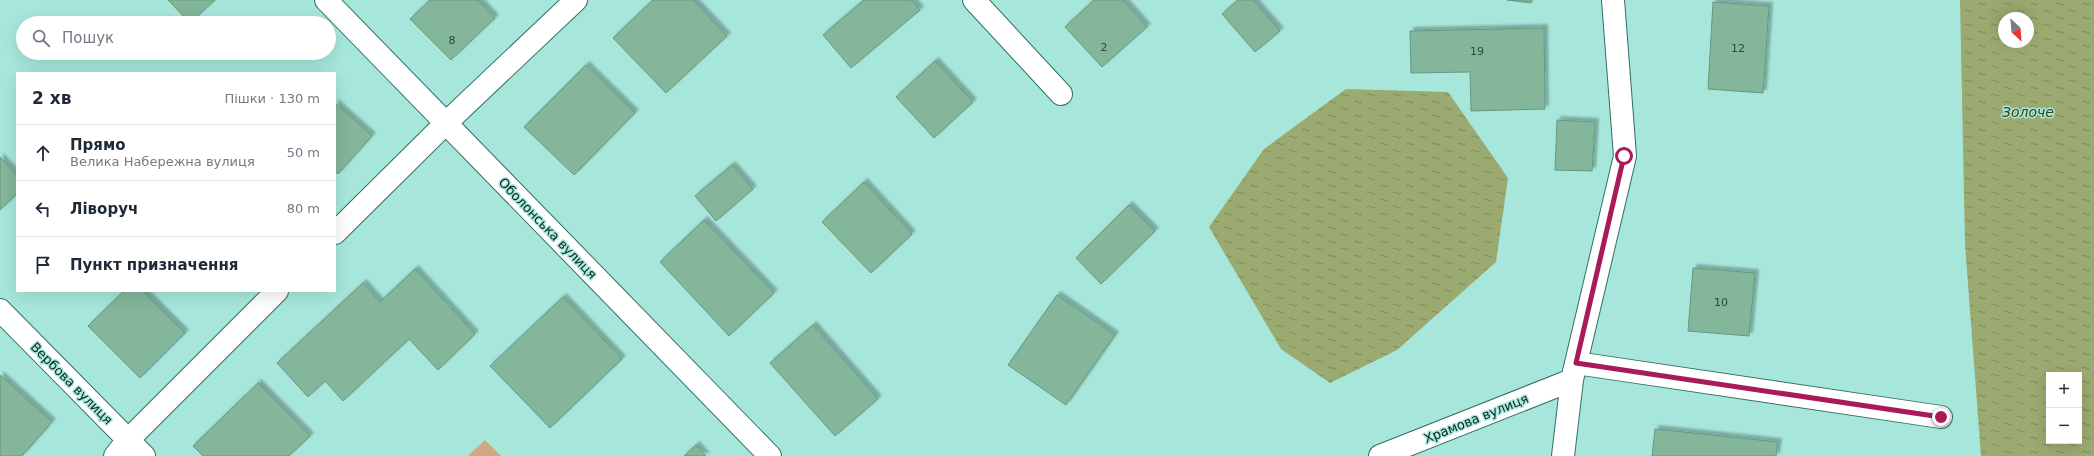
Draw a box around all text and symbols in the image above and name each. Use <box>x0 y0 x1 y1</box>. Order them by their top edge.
north arrow <box>1998 12 2034 48</box>
search box <box>16 16 336 60</box>
icon: search <box>30 27 52 49</box>
text: Пошук <box>62 29 114 47</box>
house number: 8 <box>449 34 456 47</box>
house number: 2 <box>1101 41 1108 54</box>
house number: 12 <box>1731 42 1745 55</box>
house number: 19 <box>1470 45 1484 58</box>
text: 2 хв <box>32 88 71 108</box>
text: Пішки · 130 m <box>224 91 320 106</box>
water label: Золоче <box>2002 104 2054 120</box>
text: Прямо <box>70 136 126 154</box>
icon: ahead <box>32 142 54 164</box>
text: 50 m <box>287 145 320 160</box>
route start <box>1615 147 1633 165</box>
text: Велика Набережна вулиця <box>70 154 255 169</box>
street label: Оболонська вулиця <box>496 175 600 282</box>
icon: left <box>32 198 54 220</box>
text: Ліворуч <box>70 200 138 218</box>
text: 80 m <box>287 201 320 216</box>
icon: arrive <box>32 254 54 276</box>
text: Пункт призначення <box>70 256 238 274</box>
house number: 10 <box>1714 296 1728 309</box>
street label: Вербова вулиця <box>28 339 116 427</box>
map controls <box>2046 372 2082 444</box>
button: + <box>2046 372 2082 408</box>
street label: Храмова вулиця <box>1422 391 1531 446</box>
route end <box>1932 408 1950 426</box>
button: − <box>2046 408 2082 444</box>

